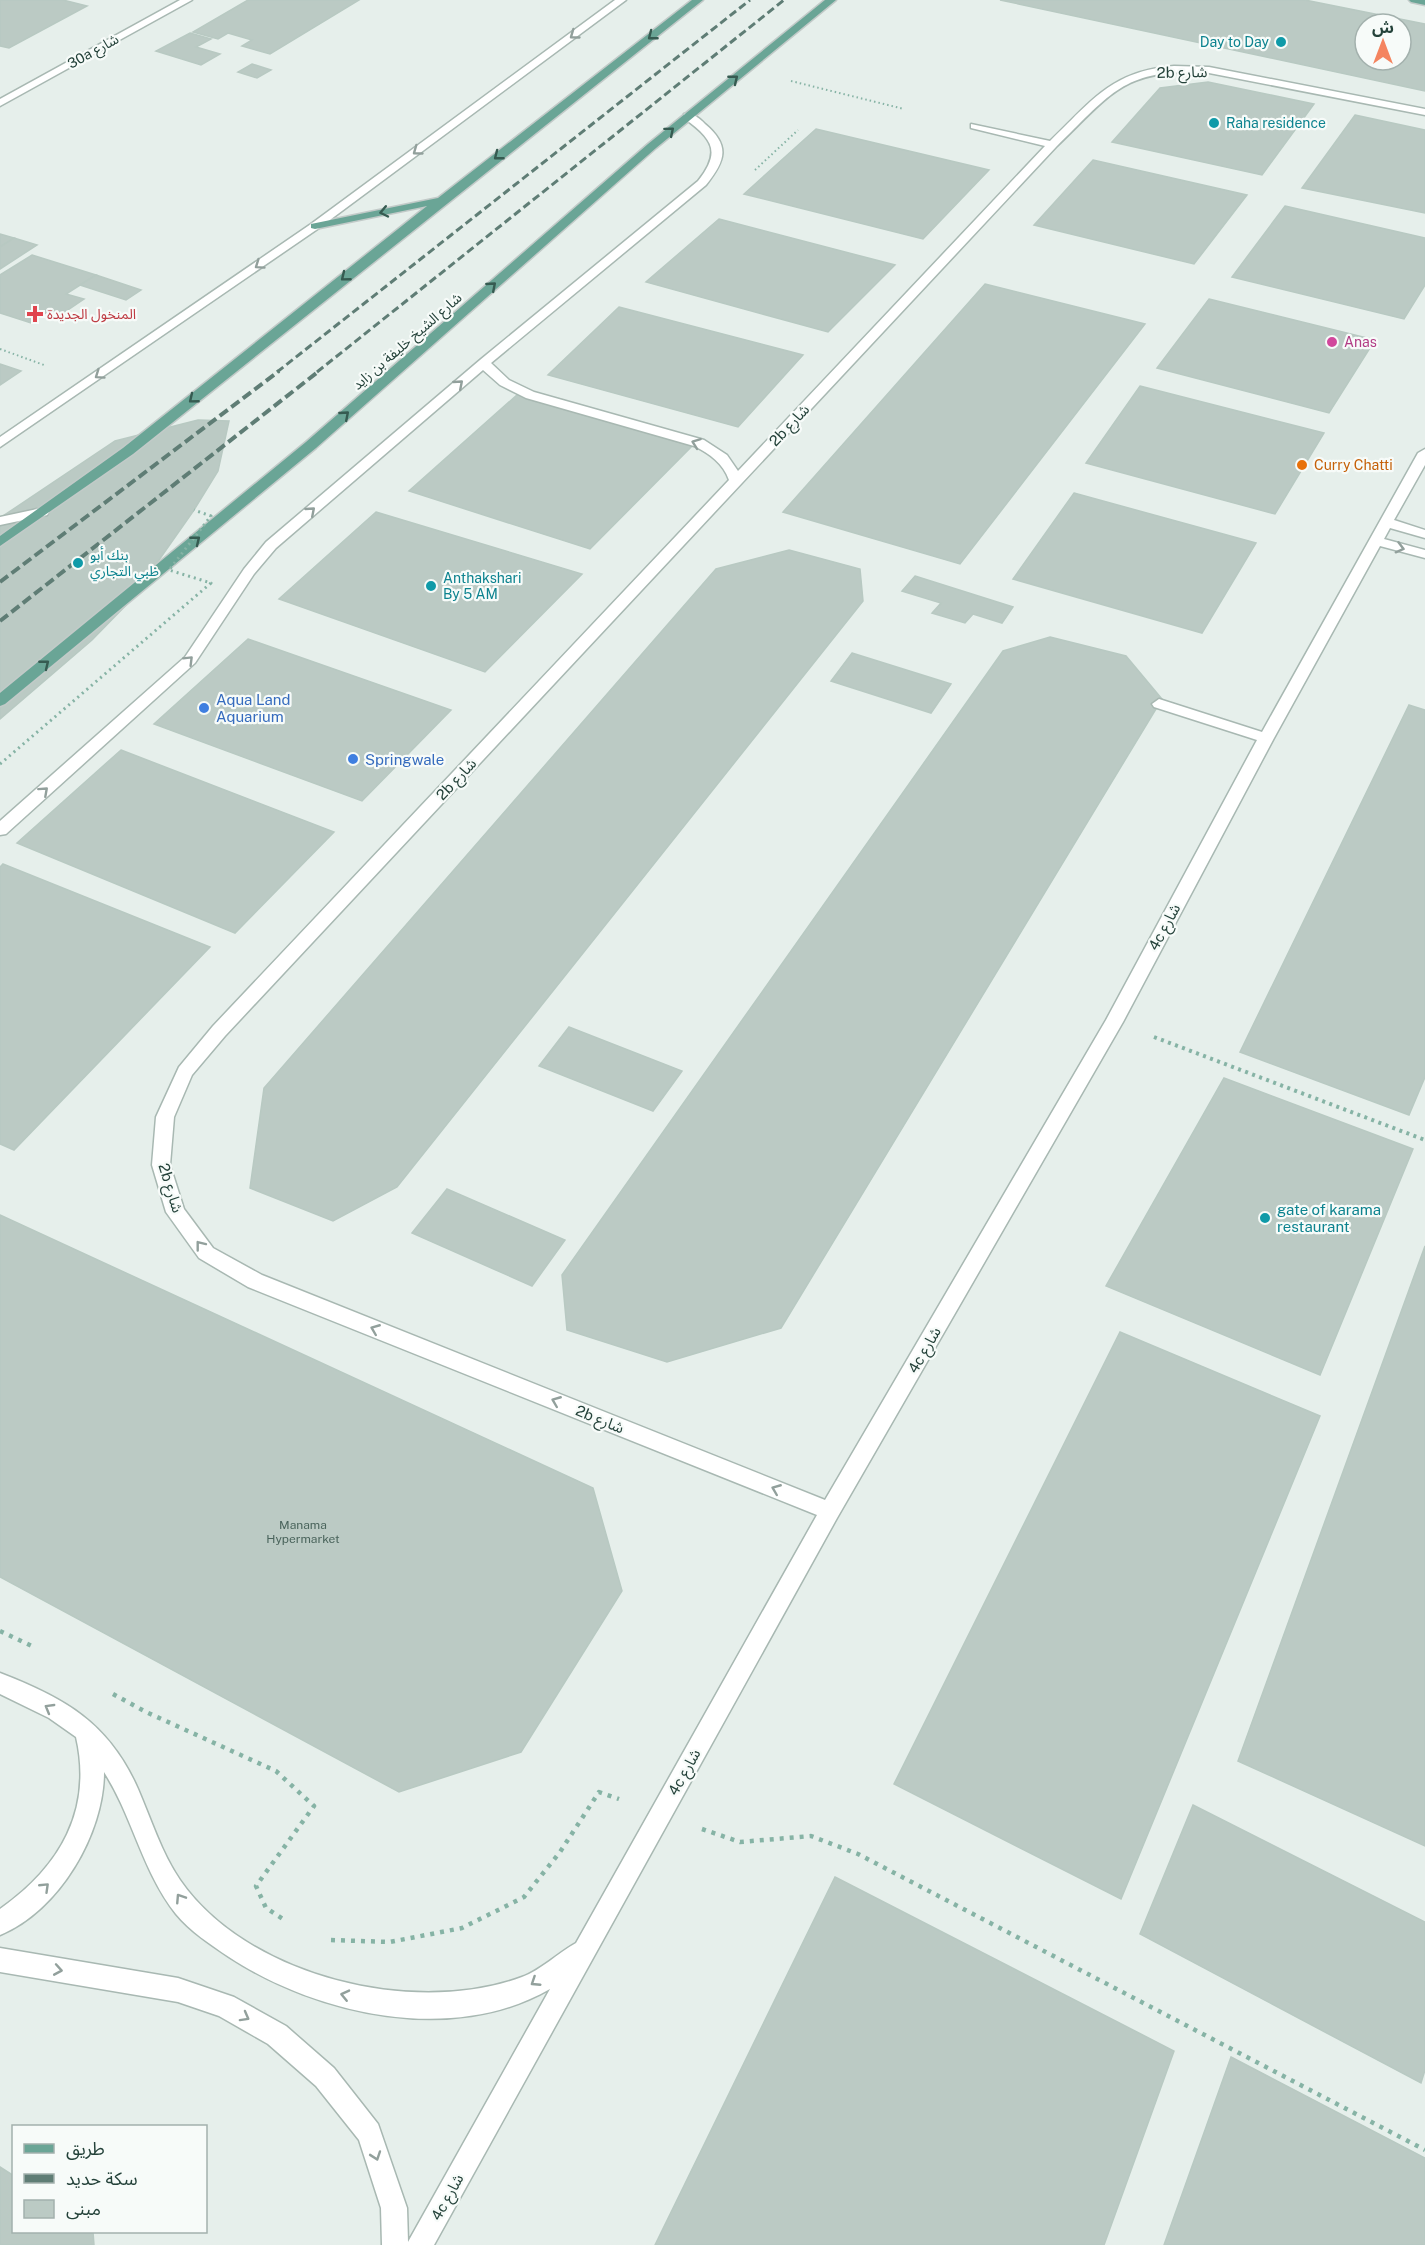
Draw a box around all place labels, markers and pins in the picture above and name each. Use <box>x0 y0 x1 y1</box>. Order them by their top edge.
place label: Day to Day <box>1200 34 1269 50</box>
marker: Day to Day <box>1274 35 1288 49</box>
place label: Raha residence <box>1226 115 1326 131</box>
marker: Raha residence <box>1207 116 1221 130</box>
place label: المنخول الجديدة <box>47 306 136 323</box>
marker: المنخول الجديدة <box>28 307 42 321</box>
place label: Anas <box>1344 334 1377 350</box>
marker: Anas <box>1325 335 1339 349</box>
place label: Curry Chatti <box>1314 457 1393 473</box>
marker: Curry Chatti <box>1295 458 1309 472</box>
place label: بنك أبو ظبي التجاري <box>90 546 159 582</box>
marker: بنك أبو ظبي التجاري <box>71 556 85 570</box>
place label: Anthakshari By 5 AM <box>443 570 521 602</box>
marker: Anthakshari By 5 AM <box>424 579 438 593</box>
place label: Aqua Land Aquarium <box>216 691 290 725</box>
marker: Aqua Land Aquarium <box>197 701 211 715</box>
place label: Springwale <box>365 751 444 768</box>
marker: Springwale <box>346 752 360 766</box>
place label: gate of karama restaurant <box>1277 1201 1381 1235</box>
marker: gate of karama restaurant <box>1258 1211 1272 1225</box>

